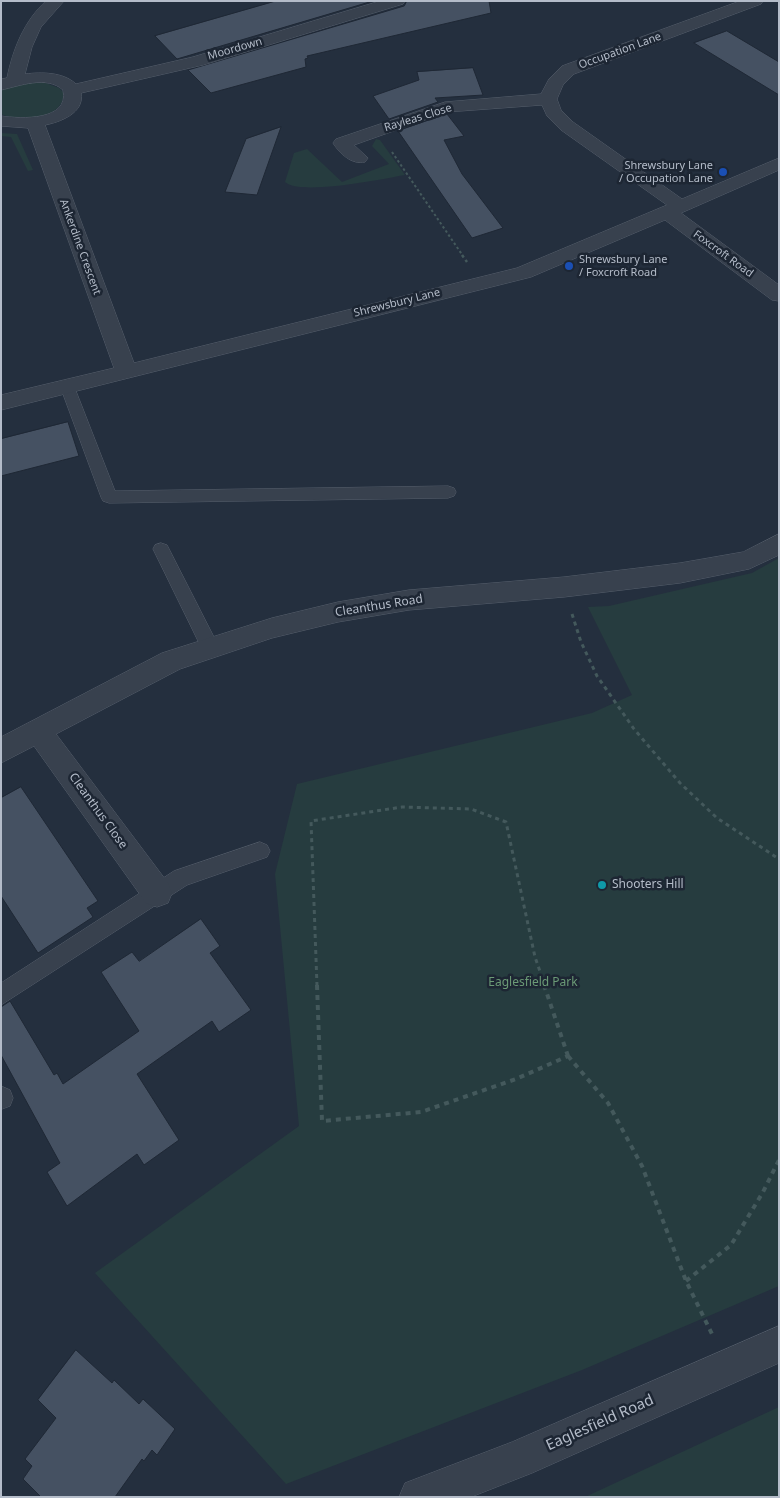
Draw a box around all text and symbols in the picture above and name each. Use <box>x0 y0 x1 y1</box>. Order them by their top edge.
street label: Occupation Lane <box>577 30 663 72</box>
street label: Moordown <box>206 35 264 63</box>
street label: Rayleas Close <box>383 101 453 135</box>
place label: Shrewsbury Lane / Occupation Lane <box>619 159 713 185</box>
marker: Shrewsbury Lane / Occupation Lane <box>717 166 729 178</box>
street label: Ankerdine Crescent <box>57 197 103 297</box>
street label: Foxcroft Road <box>690 228 756 280</box>
place label: Shrewsbury Lane / Foxcroft Road <box>579 253 668 279</box>
marker: Shrewsbury Lane / Foxcroft Road <box>563 260 575 272</box>
street label: Shrewsbury Lane <box>352 286 442 320</box>
street label: Cleanthus Road <box>334 592 424 620</box>
street label: Cleanthus Close <box>66 770 130 852</box>
place label: Shooters Hill <box>612 878 684 892</box>
marker: Shooters Hill <box>596 879 608 891</box>
park label: Eaglesfield Park <box>488 976 578 990</box>
street label: Eaglesfield Road <box>543 1391 657 1455</box>

